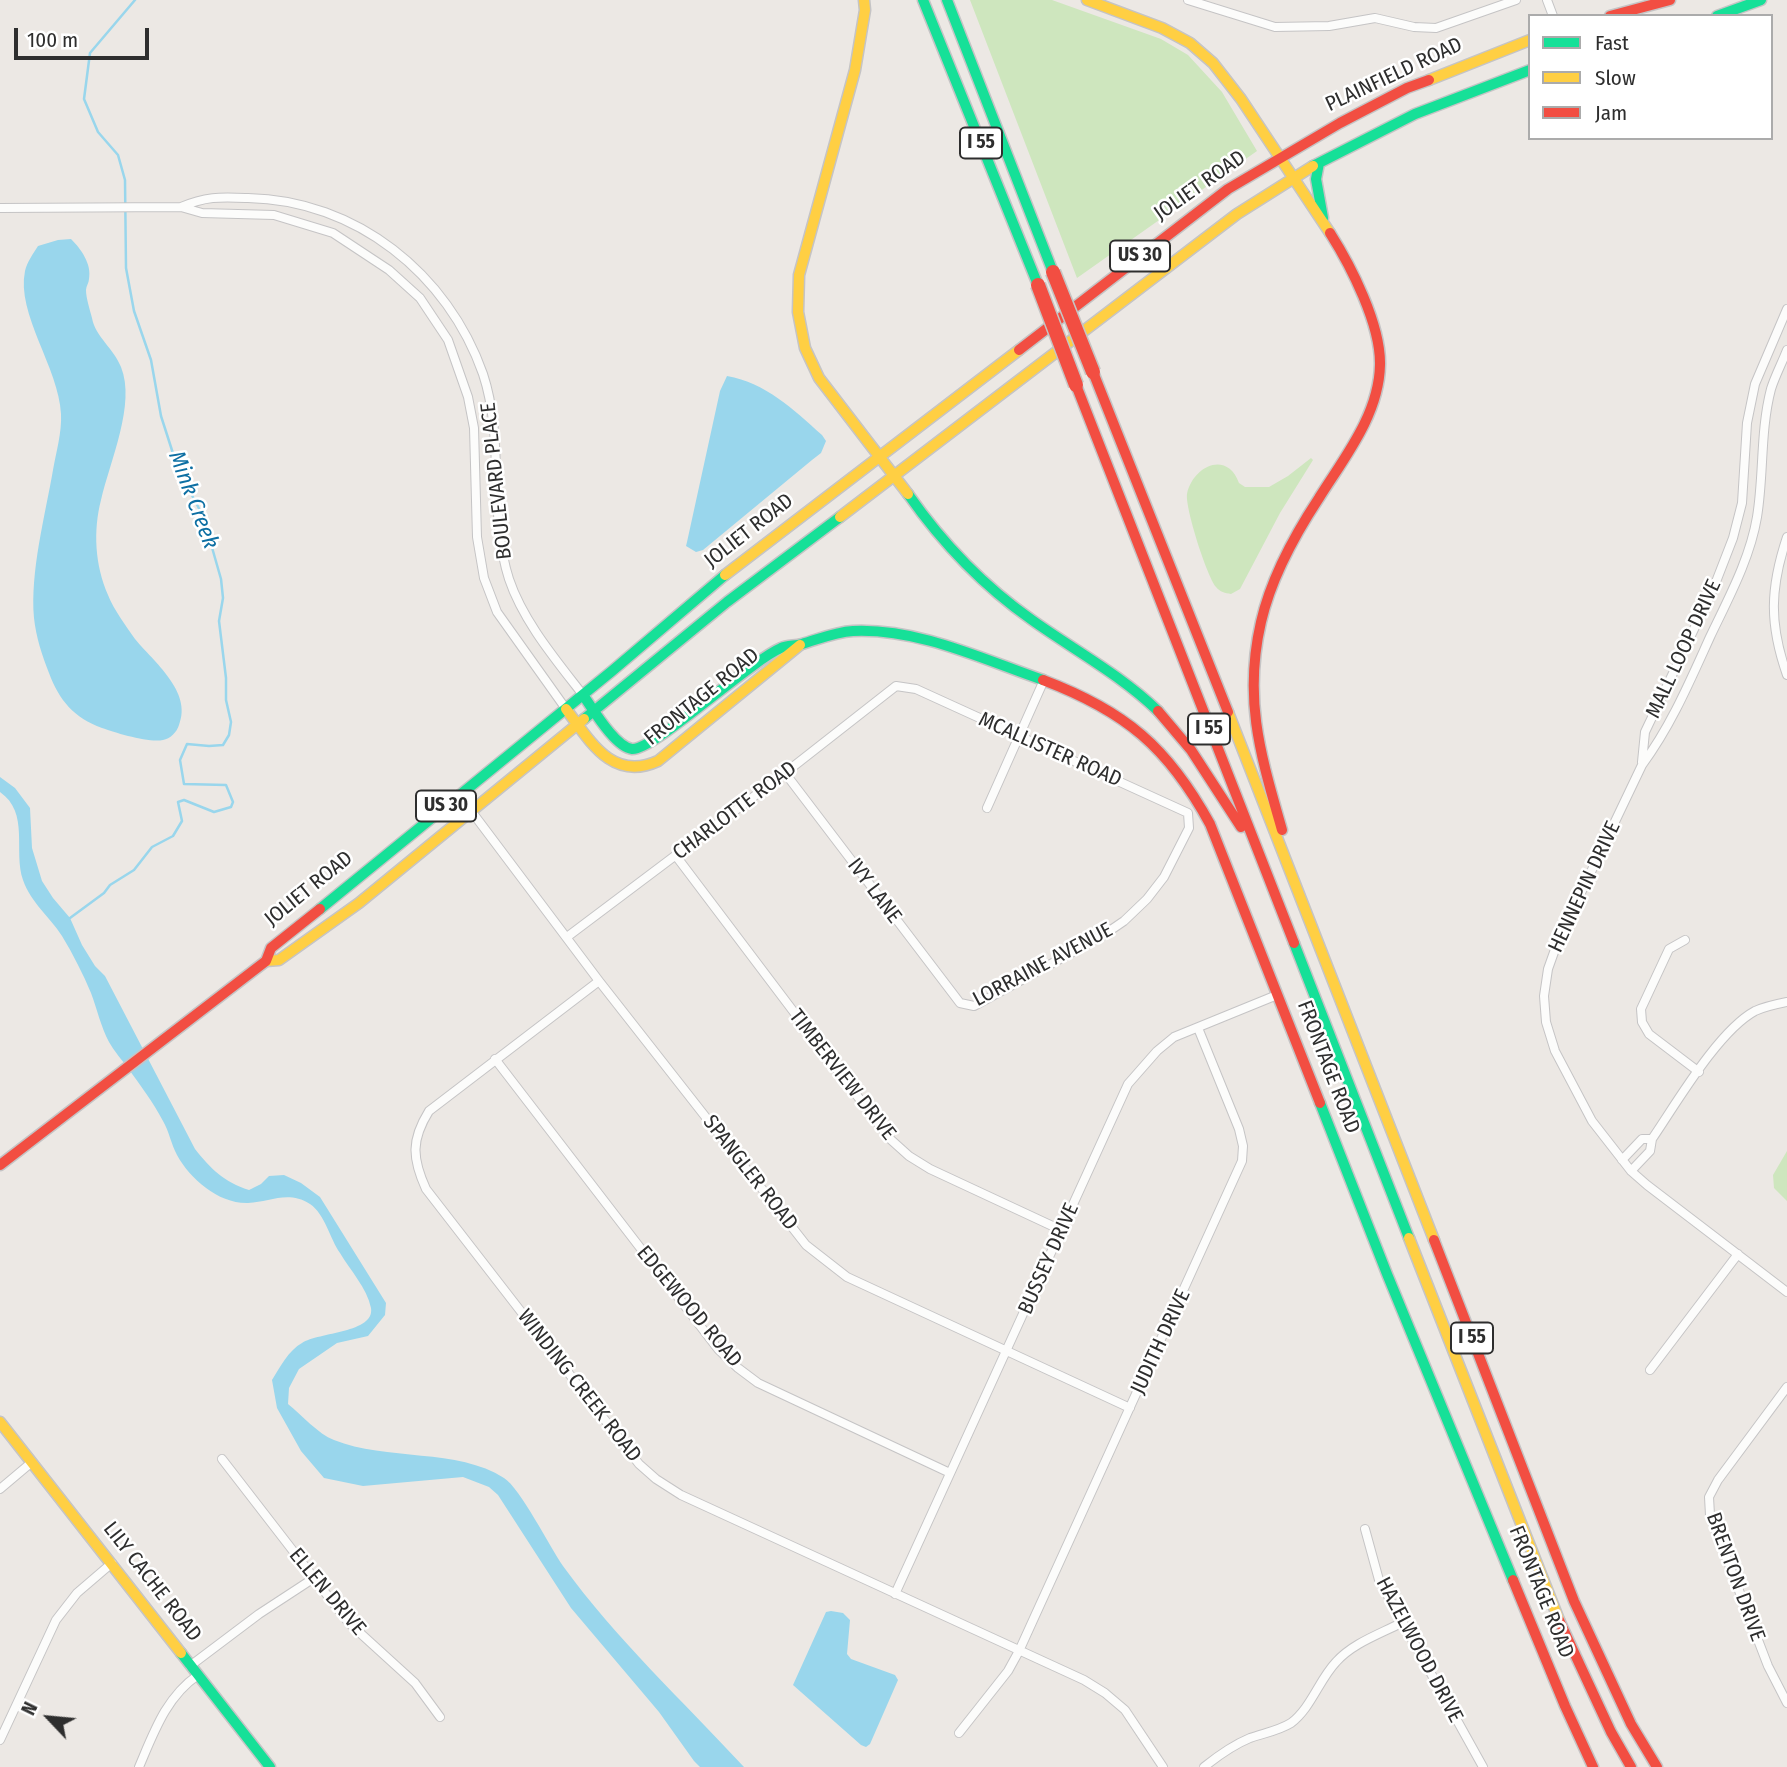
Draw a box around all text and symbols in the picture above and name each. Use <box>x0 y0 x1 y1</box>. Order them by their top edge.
scale bar <box>18 14 152 58</box>
legend <box>1528 14 1773 140</box>
text: 100 m <box>27 27 78 53</box>
text: Fast <box>1595 30 1629 56</box>
street label: PLAINFIELD ROAD <box>1322 32 1466 118</box>
text: Slow <box>1595 65 1636 91</box>
text: Jam <box>1595 100 1627 126</box>
road number: I 55 <box>960 127 1002 158</box>
street label: JOLIET ROAD <box>1149 145 1251 227</box>
road number: US 30 <box>1110 240 1170 272</box>
street label: BOULEVARD PLACE <box>476 401 518 561</box>
water label: Mink Creek <box>162 447 224 553</box>
street label: JOLIET ROAD <box>700 489 798 573</box>
street label: MALL LOOP DRIVE <box>1641 576 1727 722</box>
street label: FRONTAGE ROAD <box>640 643 764 751</box>
street label: MCALLISTER ROAD <box>975 707 1125 793</box>
road number: I 55 <box>1188 714 1230 744</box>
street label: CHARLOTTE ROAD <box>668 756 802 866</box>
road number: US 30 <box>416 790 476 821</box>
street label: HENNEPIN DRIVE <box>1544 817 1626 957</box>
street label: JOLIET ROAD <box>260 846 358 932</box>
street label: IVY LANE <box>842 854 906 928</box>
street label: LORRAINE AVENUE <box>969 918 1117 1012</box>
street label: FRONTAGE ROAD <box>1291 997 1365 1137</box>
street label: TIMBERVIEW DRIVE <box>783 1005 901 1145</box>
street label: SPANGLER ROAD <box>697 1110 803 1236</box>
street label: BUSSEY DRIVE <box>1013 1199 1085 1319</box>
street label: EDGEWOOD ROAD <box>631 1241 747 1373</box>
street label: JUDITH DRIVE <box>1126 1286 1196 1398</box>
street label: WINDING CREEK ROAD <box>512 1305 646 1467</box>
road number: I 55 <box>1451 1322 1493 1354</box>
street label: BRENTON DRIVE <box>1700 1509 1770 1645</box>
street label: LILY CACHE ROAD <box>98 1517 206 1647</box>
street label: FRONTAGE ROAD <box>1503 1522 1579 1662</box>
street label: ELLEN DRIVE <box>283 1543 371 1641</box>
street label: HAZELWOOD DRIVE <box>1370 1573 1468 1727</box>
north arrow <box>14 1683 84 1753</box>
text: N <box>17 1698 43 1719</box>

